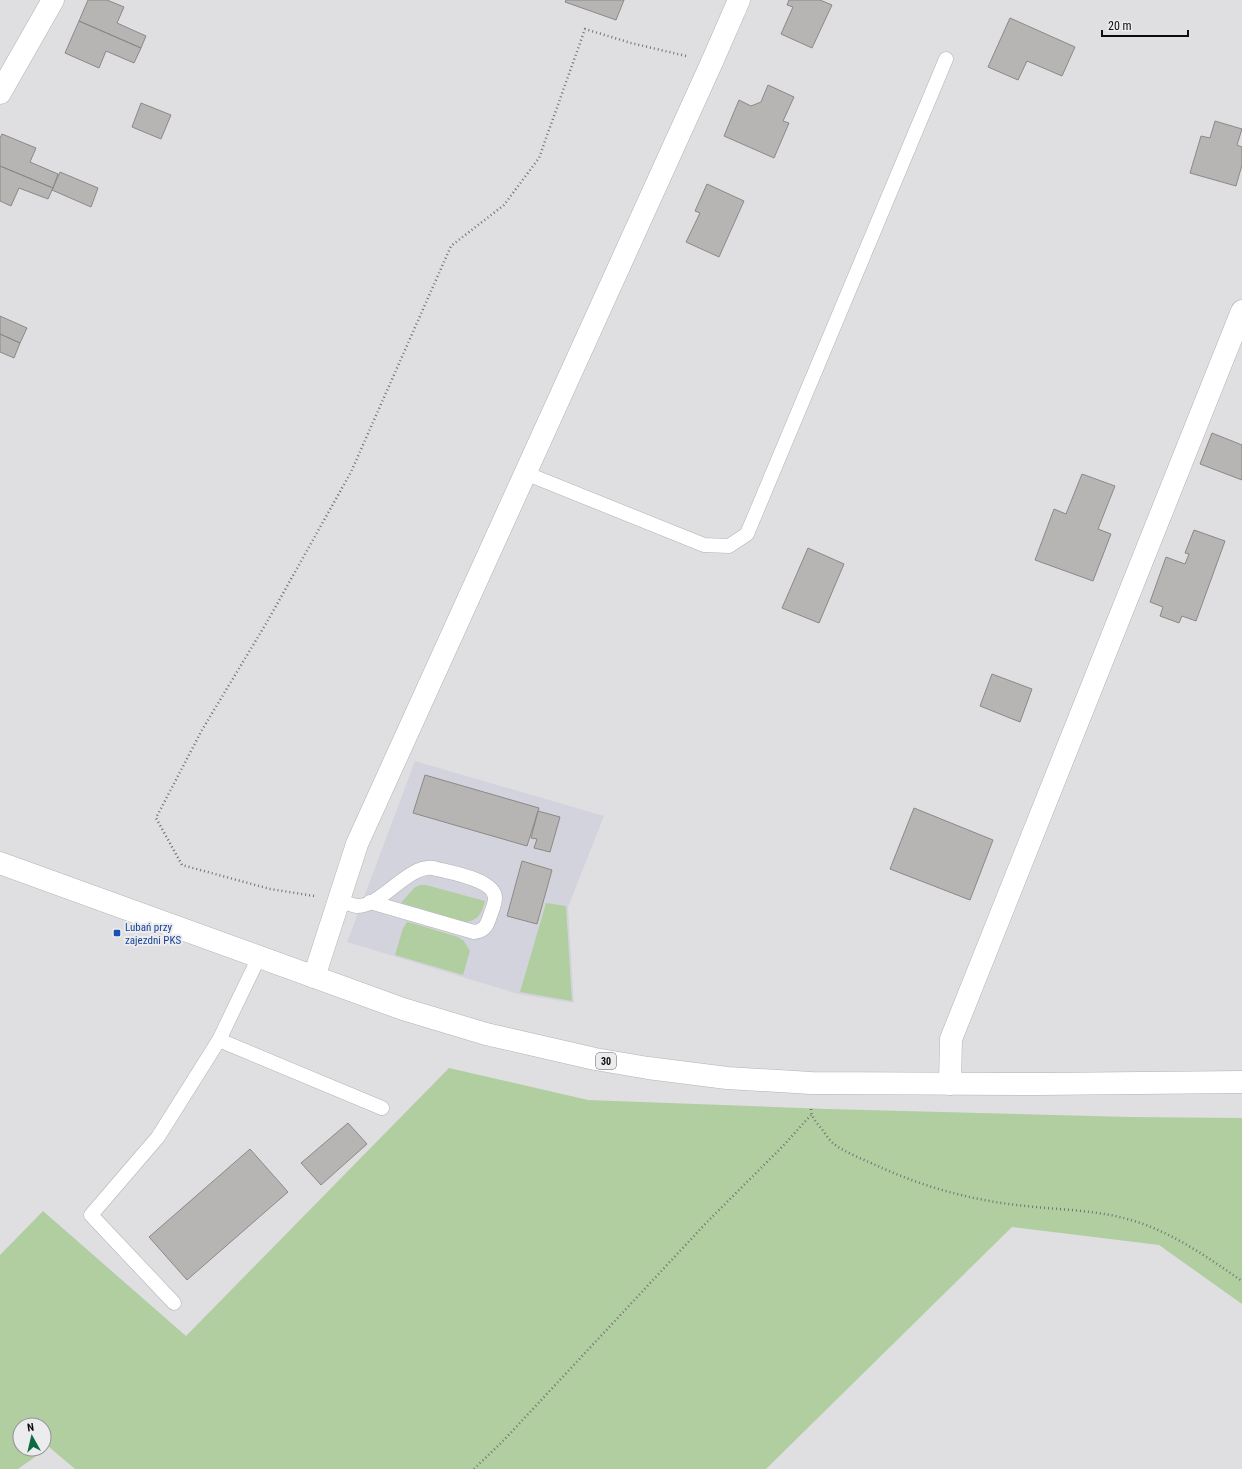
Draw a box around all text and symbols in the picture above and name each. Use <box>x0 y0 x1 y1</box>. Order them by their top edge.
scale bar <box>1102 12 1188 38</box>
text: 20 m <box>1108 19 1132 33</box>
place label: Lubań przy zajezdni PKS <box>125 921 181 947</box>
marker: Lubań przy zajezdni PKS <box>112 928 122 938</box>
road number: 30 <box>596 1053 616 1069</box>
north arrow <box>12 1417 52 1457</box>
text: N <box>26 1421 35 1434</box>

